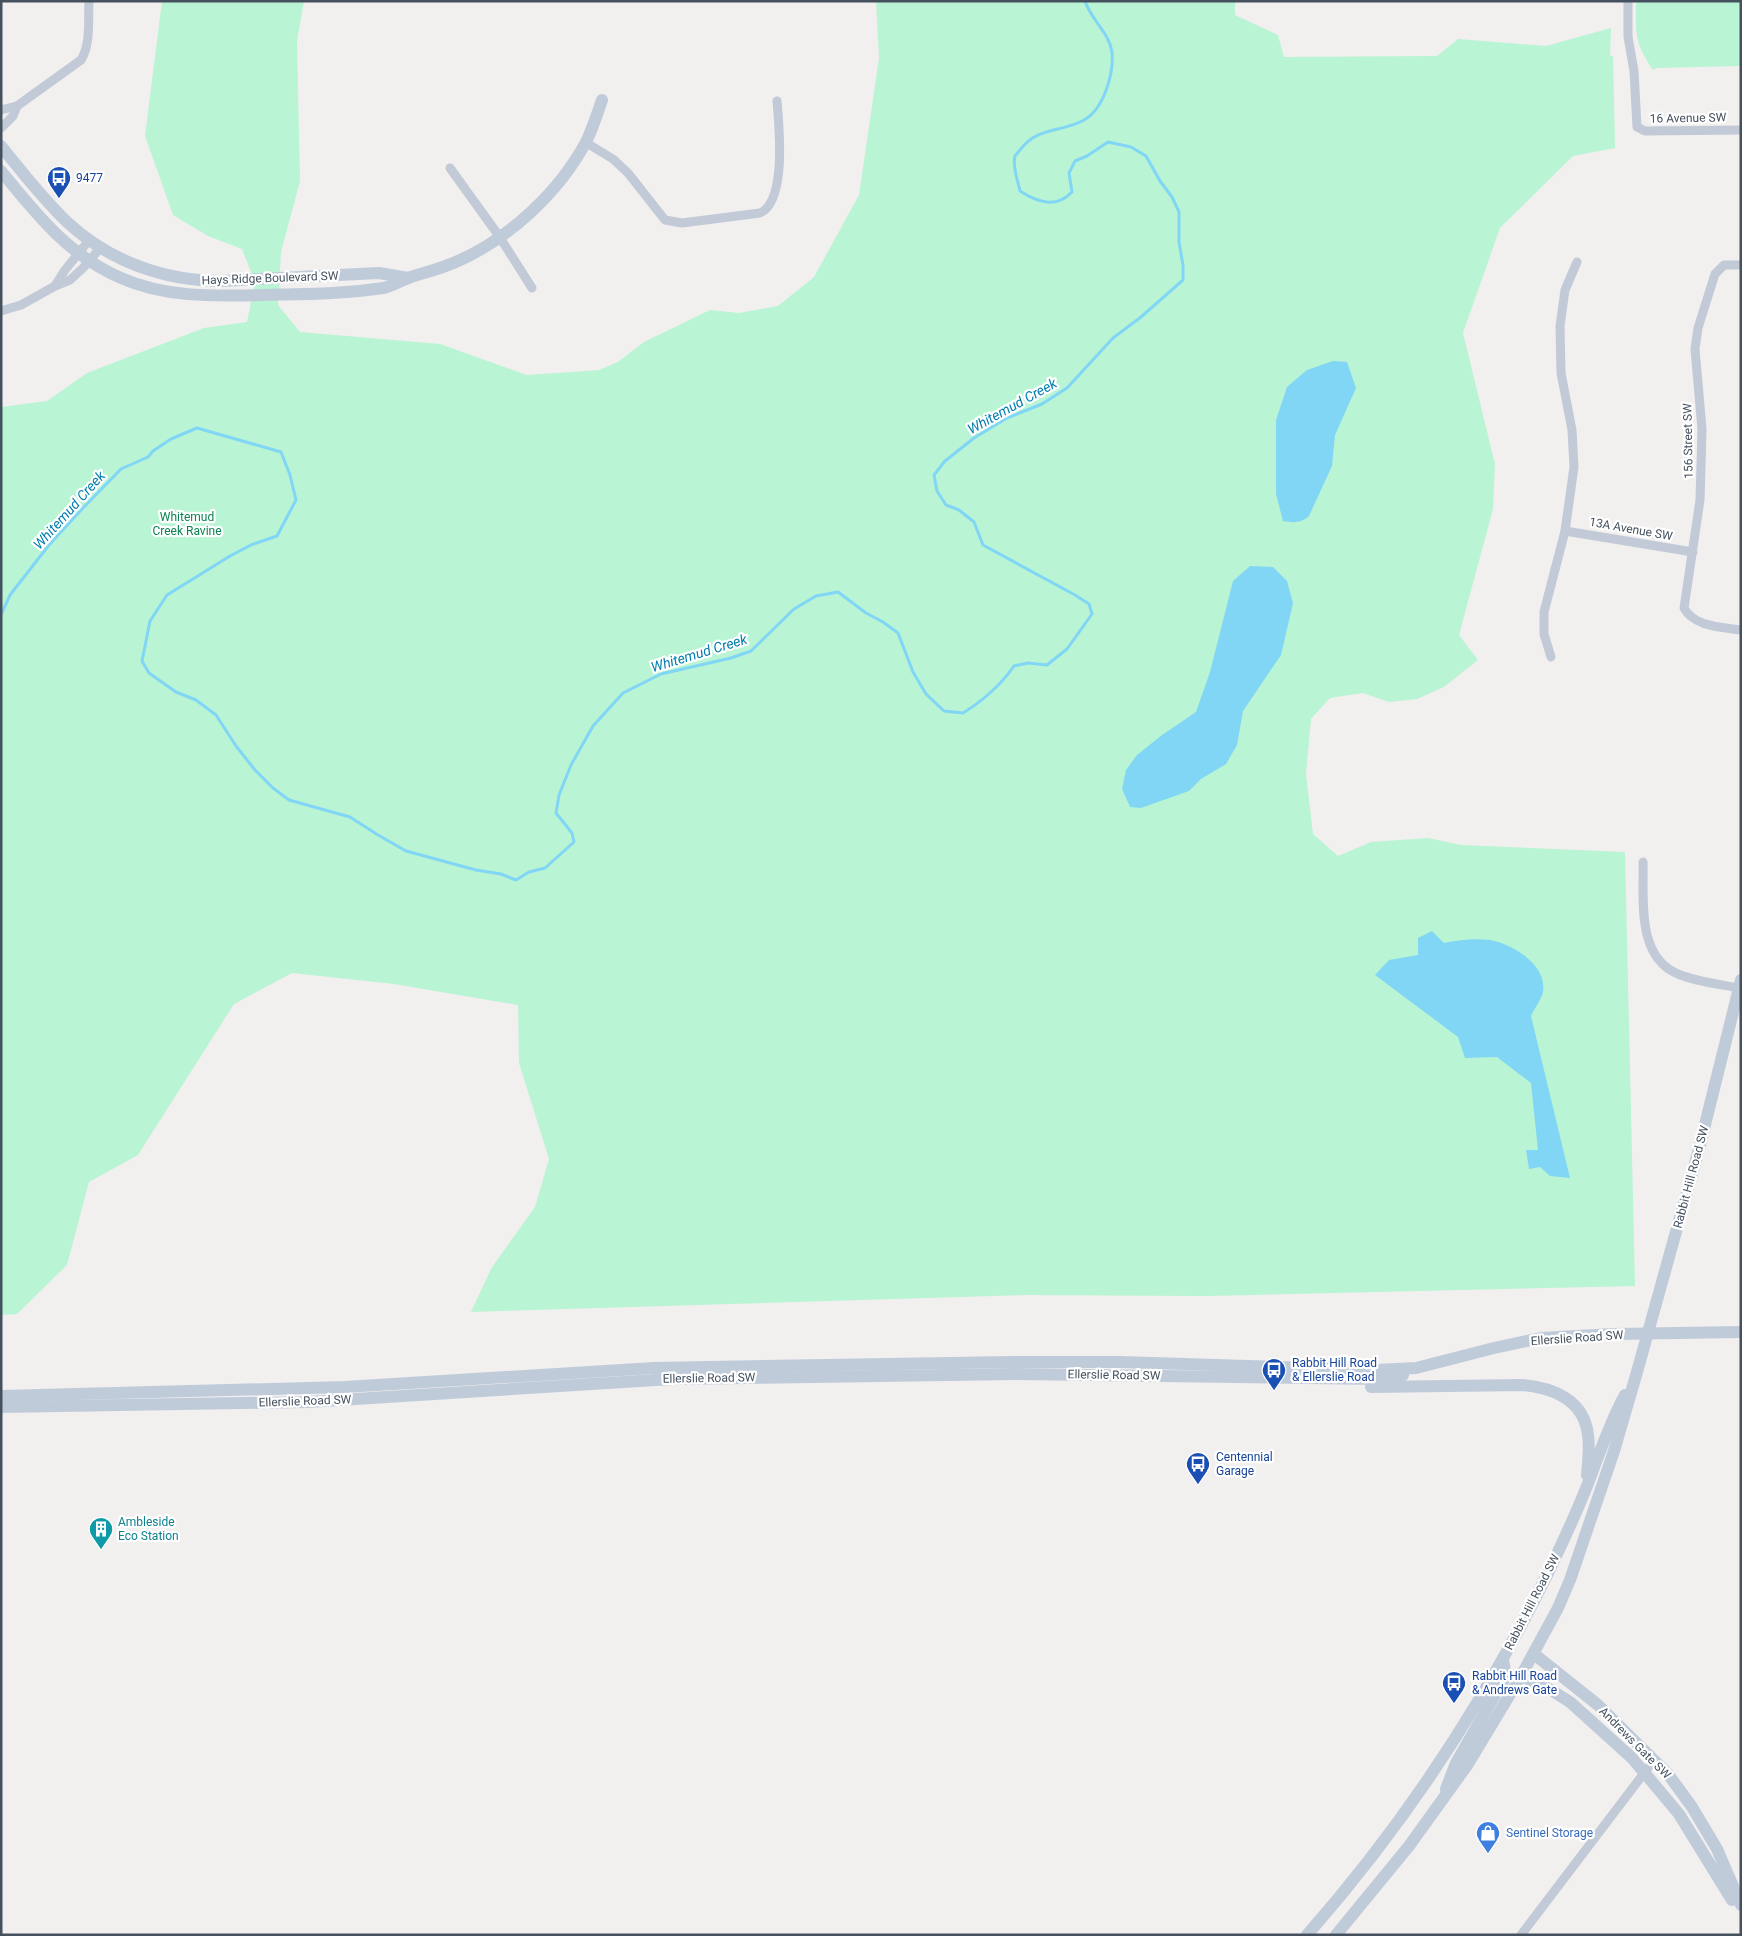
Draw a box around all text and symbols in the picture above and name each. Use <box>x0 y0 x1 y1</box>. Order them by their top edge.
street label: 16 Avenue SW <box>1650 110 1727 126</box>
bus stop icon: 9477 <box>46 165 72 199</box>
place label: 9477 <box>76 171 103 185</box>
street label: Hays Ridge Boulevard SW <box>201 269 339 287</box>
water label: Whitemud Creek <box>965 374 1060 437</box>
street label: 156 Street SW <box>1680 403 1696 479</box>
water label: Whitemud Creek <box>30 467 109 552</box>
park label: Whitemud Creek Ravine <box>152 510 222 538</box>
street label: 13A Avenue SW <box>1588 515 1674 543</box>
water label: Whitemud Creek <box>649 630 750 675</box>
street label: Rabbit Hill Road SW <box>1671 1124 1712 1230</box>
street label: Ellerslie Road SW <box>1530 1328 1624 1348</box>
place label: Rabbit Hill Road & Ellerslie Road <box>1292 1356 1377 1384</box>
bus stop icon: Rabbit Hill Road & Ellerslie Road <box>1261 1357 1287 1391</box>
street label: Ellerslie Road SW <box>1068 1367 1161 1383</box>
street label: Ellerslie Road SW <box>663 1370 756 1386</box>
street label: Ellerslie Road SW <box>258 1392 352 1410</box>
place label: Centennial Garage <box>1216 1450 1273 1478</box>
bus stop icon: Centennial Garage <box>1185 1451 1211 1485</box>
place label: Ambleside Eco Station <box>118 1515 179 1543</box>
building icon: Ambleside Eco Station <box>88 1516 114 1550</box>
street label: Rabbit Hill Road SW <box>1502 1551 1562 1652</box>
place label: Rabbit Hill Road & Andrews Gate <box>1472 1669 1557 1697</box>
bus stop icon: Rabbit Hill Road & Andrews Gate <box>1441 1670 1467 1704</box>
street label: Andrews Gate SW <box>1596 1704 1674 1782</box>
shop icon: Sentinel Storage <box>1475 1820 1501 1854</box>
place label: Sentinel Storage <box>1506 1826 1593 1840</box>

